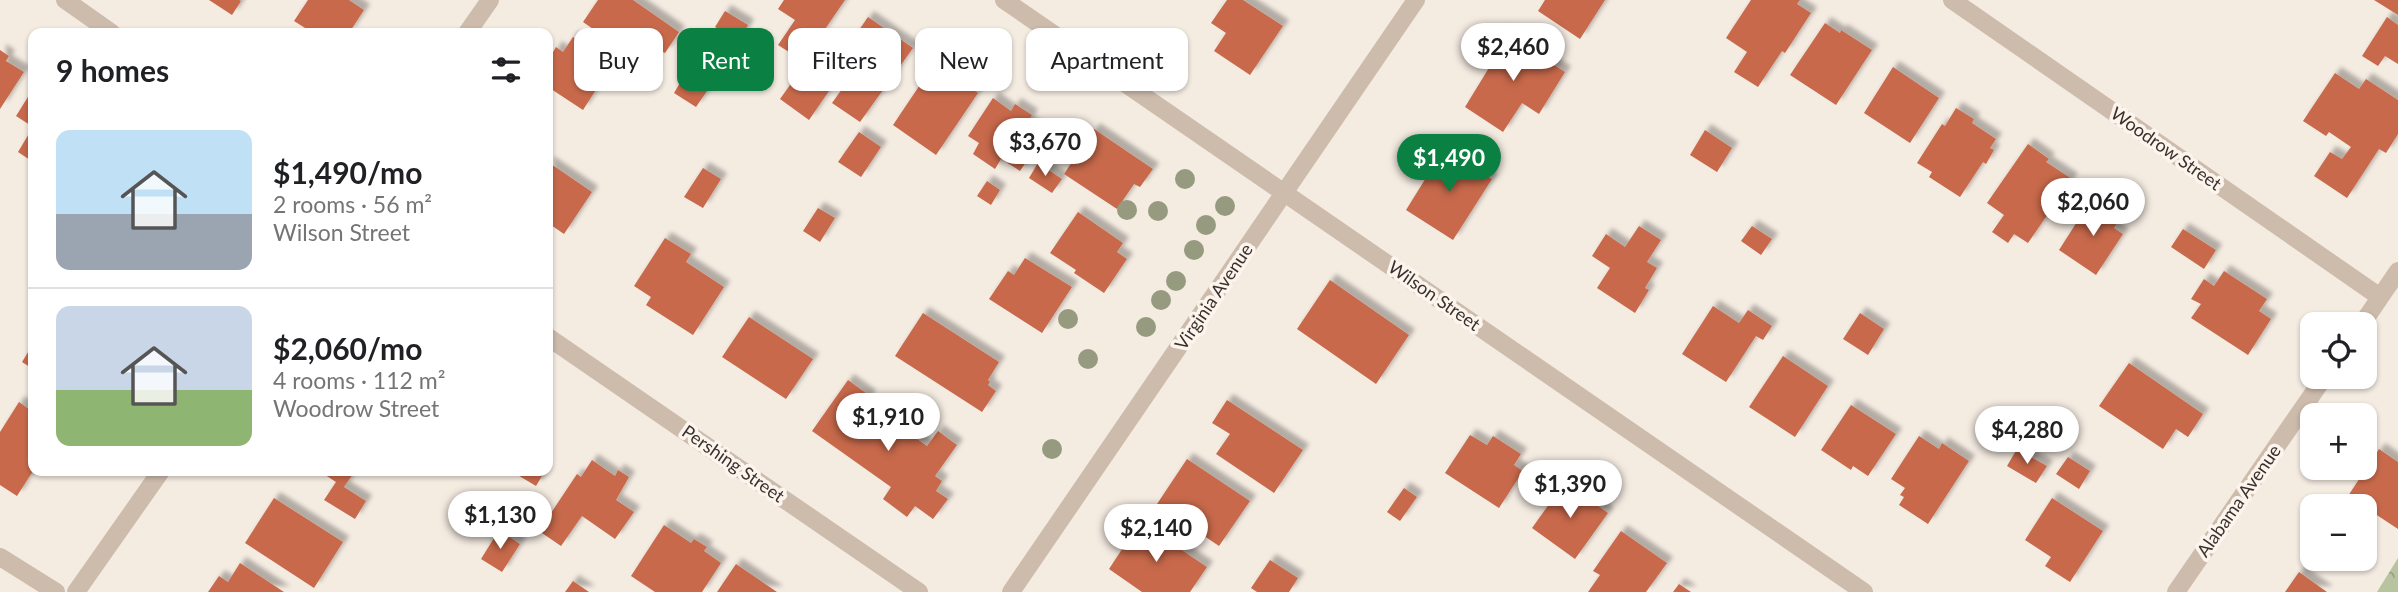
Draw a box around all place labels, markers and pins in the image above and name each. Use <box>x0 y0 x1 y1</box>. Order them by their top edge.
pin: $2,460 <box>1456 24 1570 83</box>
pin: $3,670 <box>988 118 1102 178</box>
pin: $1,490 <box>1392 134 1506 194</box>
pin: $2,060 <box>2036 178 2150 238</box>
pin: $1,910 <box>831 393 945 453</box>
pin: $4,280 <box>1970 406 2084 466</box>
pin: $1,390 <box>1513 461 1627 520</box>
pin: $1,130 <box>443 491 557 551</box>
pin: $2,140 <box>1099 504 1213 564</box>

